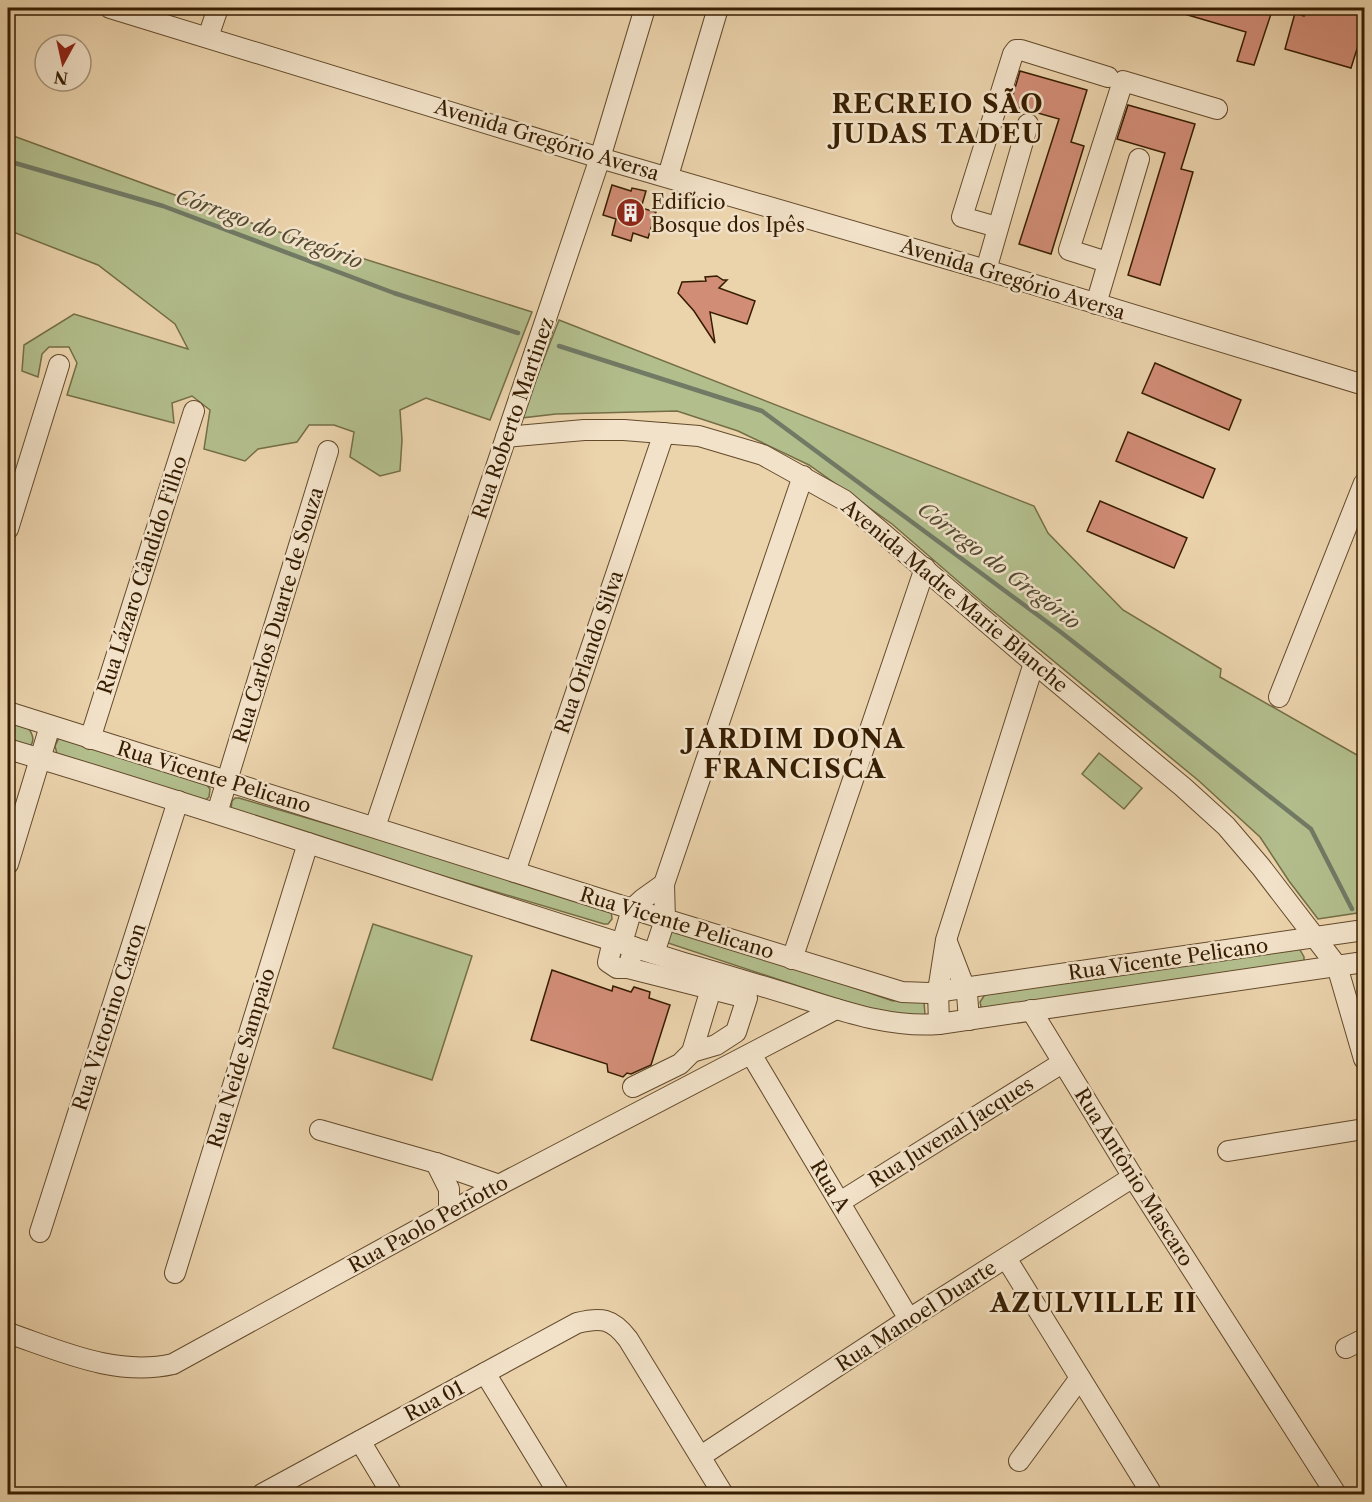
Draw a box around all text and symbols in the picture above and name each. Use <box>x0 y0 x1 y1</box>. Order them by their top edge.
north arrow <box>33 33 93 93</box>
text: N <box>53 67 69 89</box>
district label: RECREIO SÃO JUDAS TADEU <box>828 88 1044 150</box>
street label: Avenida Gregório Aversa <box>431 94 663 186</box>
water label: Córrego do Gregório <box>172 183 366 274</box>
place label: Edifício Bosque dos Ipês <box>651 190 805 237</box>
building icon: Edifício Bosque dos Ipês <box>614 197 646 229</box>
street label: Avenida Gregório Aversa <box>897 233 1129 325</box>
street label: Rua Roberto Martinez <box>467 314 559 522</box>
street label: Rua Lázaro Cândido Filho <box>92 453 192 697</box>
street label: Rua Carlos Duarte de Souza <box>228 484 329 746</box>
street label: Avenida Madre Marie Blanche <box>836 494 1073 698</box>
water label: Córrego do Gregório <box>913 496 1086 635</box>
street label: Rua Orlando Silva <box>550 567 628 737</box>
district label: JARDIM DONA FRANCISCA <box>680 723 906 785</box>
street label: Rua Vicente Pelicano <box>114 736 314 818</box>
street label: Rua Vicente Pelicano <box>577 882 777 964</box>
street label: Rua Victorino Caron <box>67 920 151 1114</box>
street label: Rua Vicente Pelicano <box>1066 933 1270 985</box>
street label: Rua Neide Sampaio <box>202 965 280 1151</box>
street label: Rua Juvenal Jacques <box>864 1072 1038 1192</box>
street label: Rua Antônio Mascaro <box>1069 1084 1199 1270</box>
street label: Rua A <box>805 1156 855 1217</box>
street label: Rua Paolo Periotto <box>344 1170 512 1278</box>
street label: Rua Manoel Duarte <box>831 1255 1001 1377</box>
district label: AZULVILLE II <box>989 1287 1198 1319</box>
street label: Rua 01 <box>400 1375 468 1427</box>

